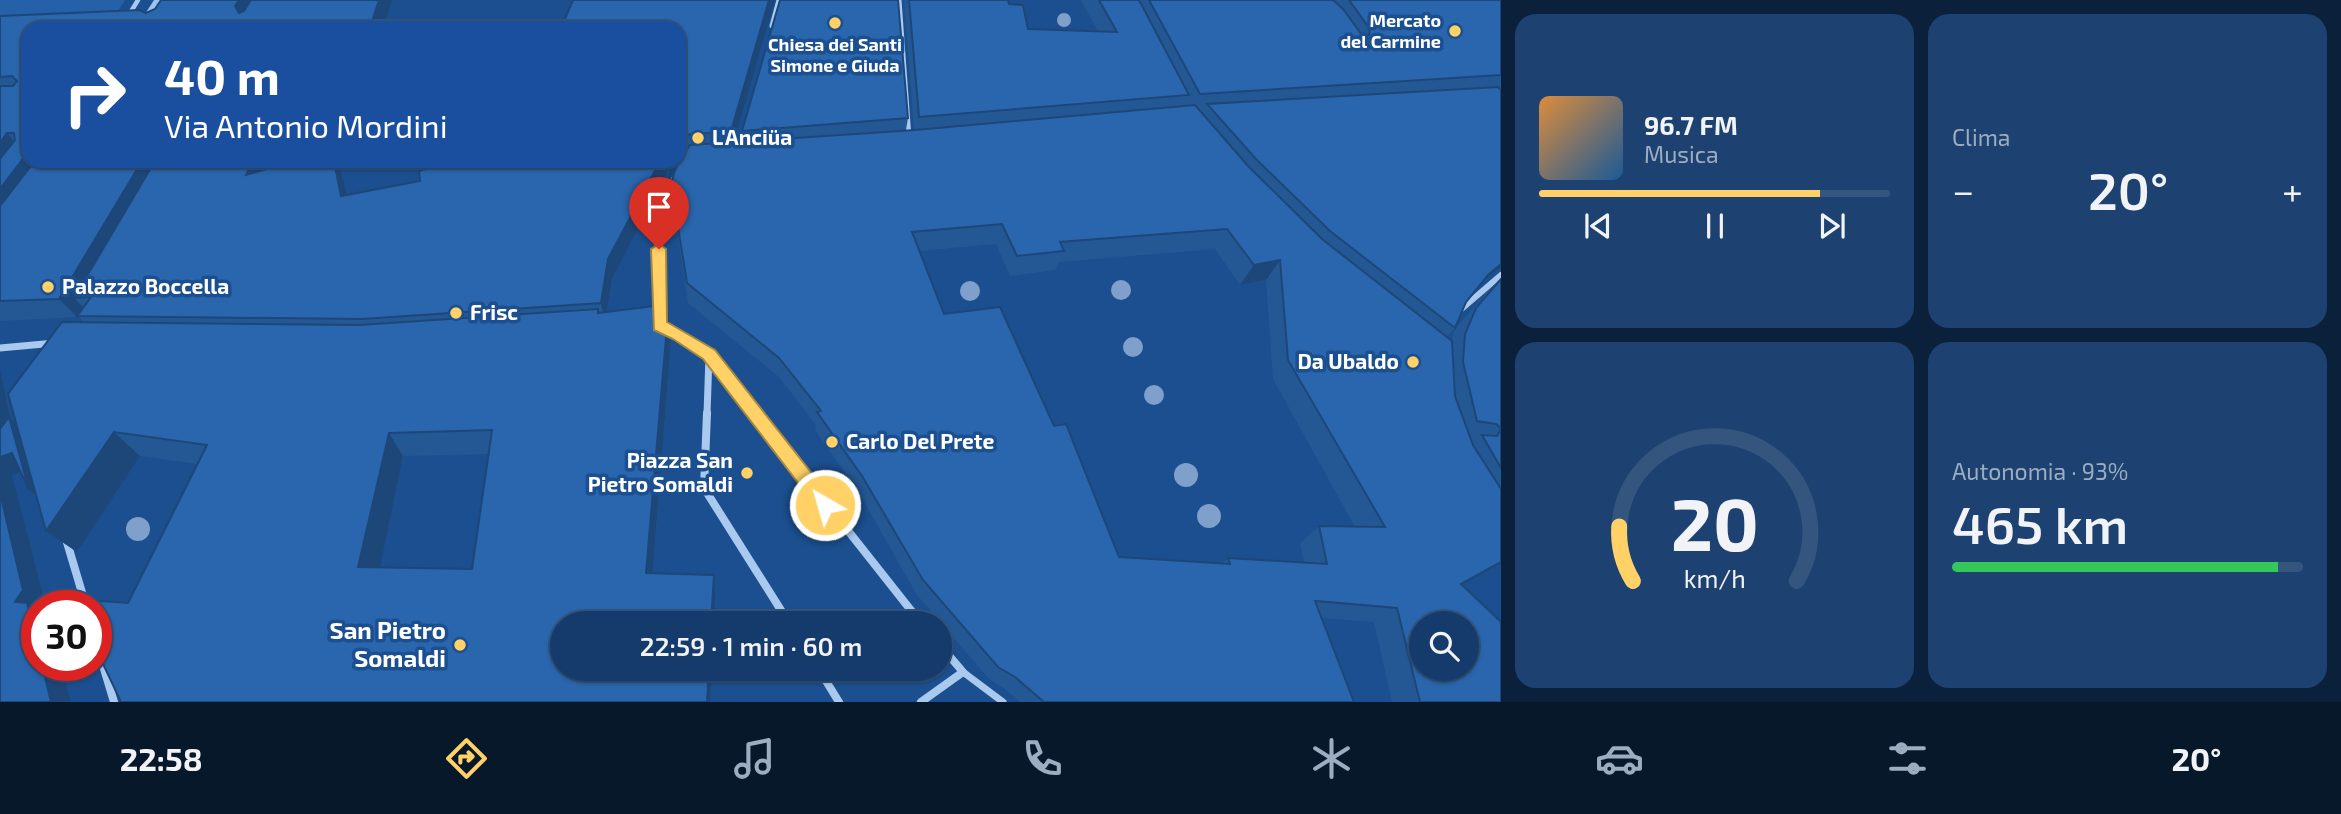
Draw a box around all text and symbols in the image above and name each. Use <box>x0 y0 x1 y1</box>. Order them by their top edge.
place label: Mercato del Carmine <box>1340 9 1441 52</box>
marker: Chiesa dei Santi Simone e Giuda <box>827 15 843 31</box>
marker: Mercato del Carmine <box>1447 23 1463 39</box>
place label: Chiesa dei Santi Simone e Giuda <box>768 33 902 76</box>
text: 40 m <box>164 46 280 105</box>
icon: right <box>49 49 140 140</box>
text: Via Antonio Mordini <box>164 106 448 144</box>
text: 96.7 FM <box>1644 109 1738 140</box>
text: Clima <box>1952 123 2010 151</box>
place label: L'Anciüa <box>712 124 792 149</box>
marker: L'Anciüa <box>690 130 706 146</box>
text: Musica <box>1644 140 1719 168</box>
text: 20° <box>2088 158 2168 220</box>
text: − <box>1952 167 1974 213</box>
text: + <box>2282 167 2303 213</box>
pin <box>629 177 689 249</box>
icon: arrive <box>640 188 678 226</box>
icon: previous <box>1579 207 1617 245</box>
icon: pause <box>1696 207 1734 245</box>
icon: next <box>1813 207 1851 245</box>
place label: Palazzo Boccella <box>62 273 229 298</box>
marker: Palazzo Boccella <box>40 279 56 295</box>
place label: Frisc <box>470 299 518 324</box>
marker: Frisc <box>448 305 464 321</box>
place label: Da Ubaldo <box>1297 348 1399 373</box>
marker: Da Ubaldo <box>1405 354 1421 370</box>
place label: Carlo Del Prete <box>846 428 994 453</box>
marker: Carlo Del Prete <box>824 434 840 450</box>
place label: Piazza San Pietro Somaldi <box>588 447 733 496</box>
text: Autonomia · 93% <box>1952 457 2128 485</box>
marker: Piazza San Pietro Somaldi <box>739 465 755 481</box>
position arrow <box>788 468 862 542</box>
text: 20 <box>1670 478 1759 566</box>
text: 465 km <box>1952 492 2128 554</box>
text: km/h <box>1683 563 1746 593</box>
speed limit sign: 30 <box>21 590 112 681</box>
map controls <box>1409 611 1479 681</box>
button: search <box>1409 611 1479 681</box>
place label: San Pietro Somaldi <box>330 615 446 672</box>
text: 22:59 · 1 min · 60 m <box>640 630 862 661</box>
marker: San Pietro Somaldi <box>452 637 468 653</box>
icon: directions <box>442 734 491 783</box>
icon: music <box>730 734 779 783</box>
icon: phone <box>1018 734 1067 783</box>
icon: climate <box>1307 734 1356 783</box>
icon: car <box>1595 734 1644 783</box>
icon: filters <box>1883 734 1932 783</box>
text: 22:58 <box>120 739 203 777</box>
text: 20° <box>2172 739 2221 777</box>

